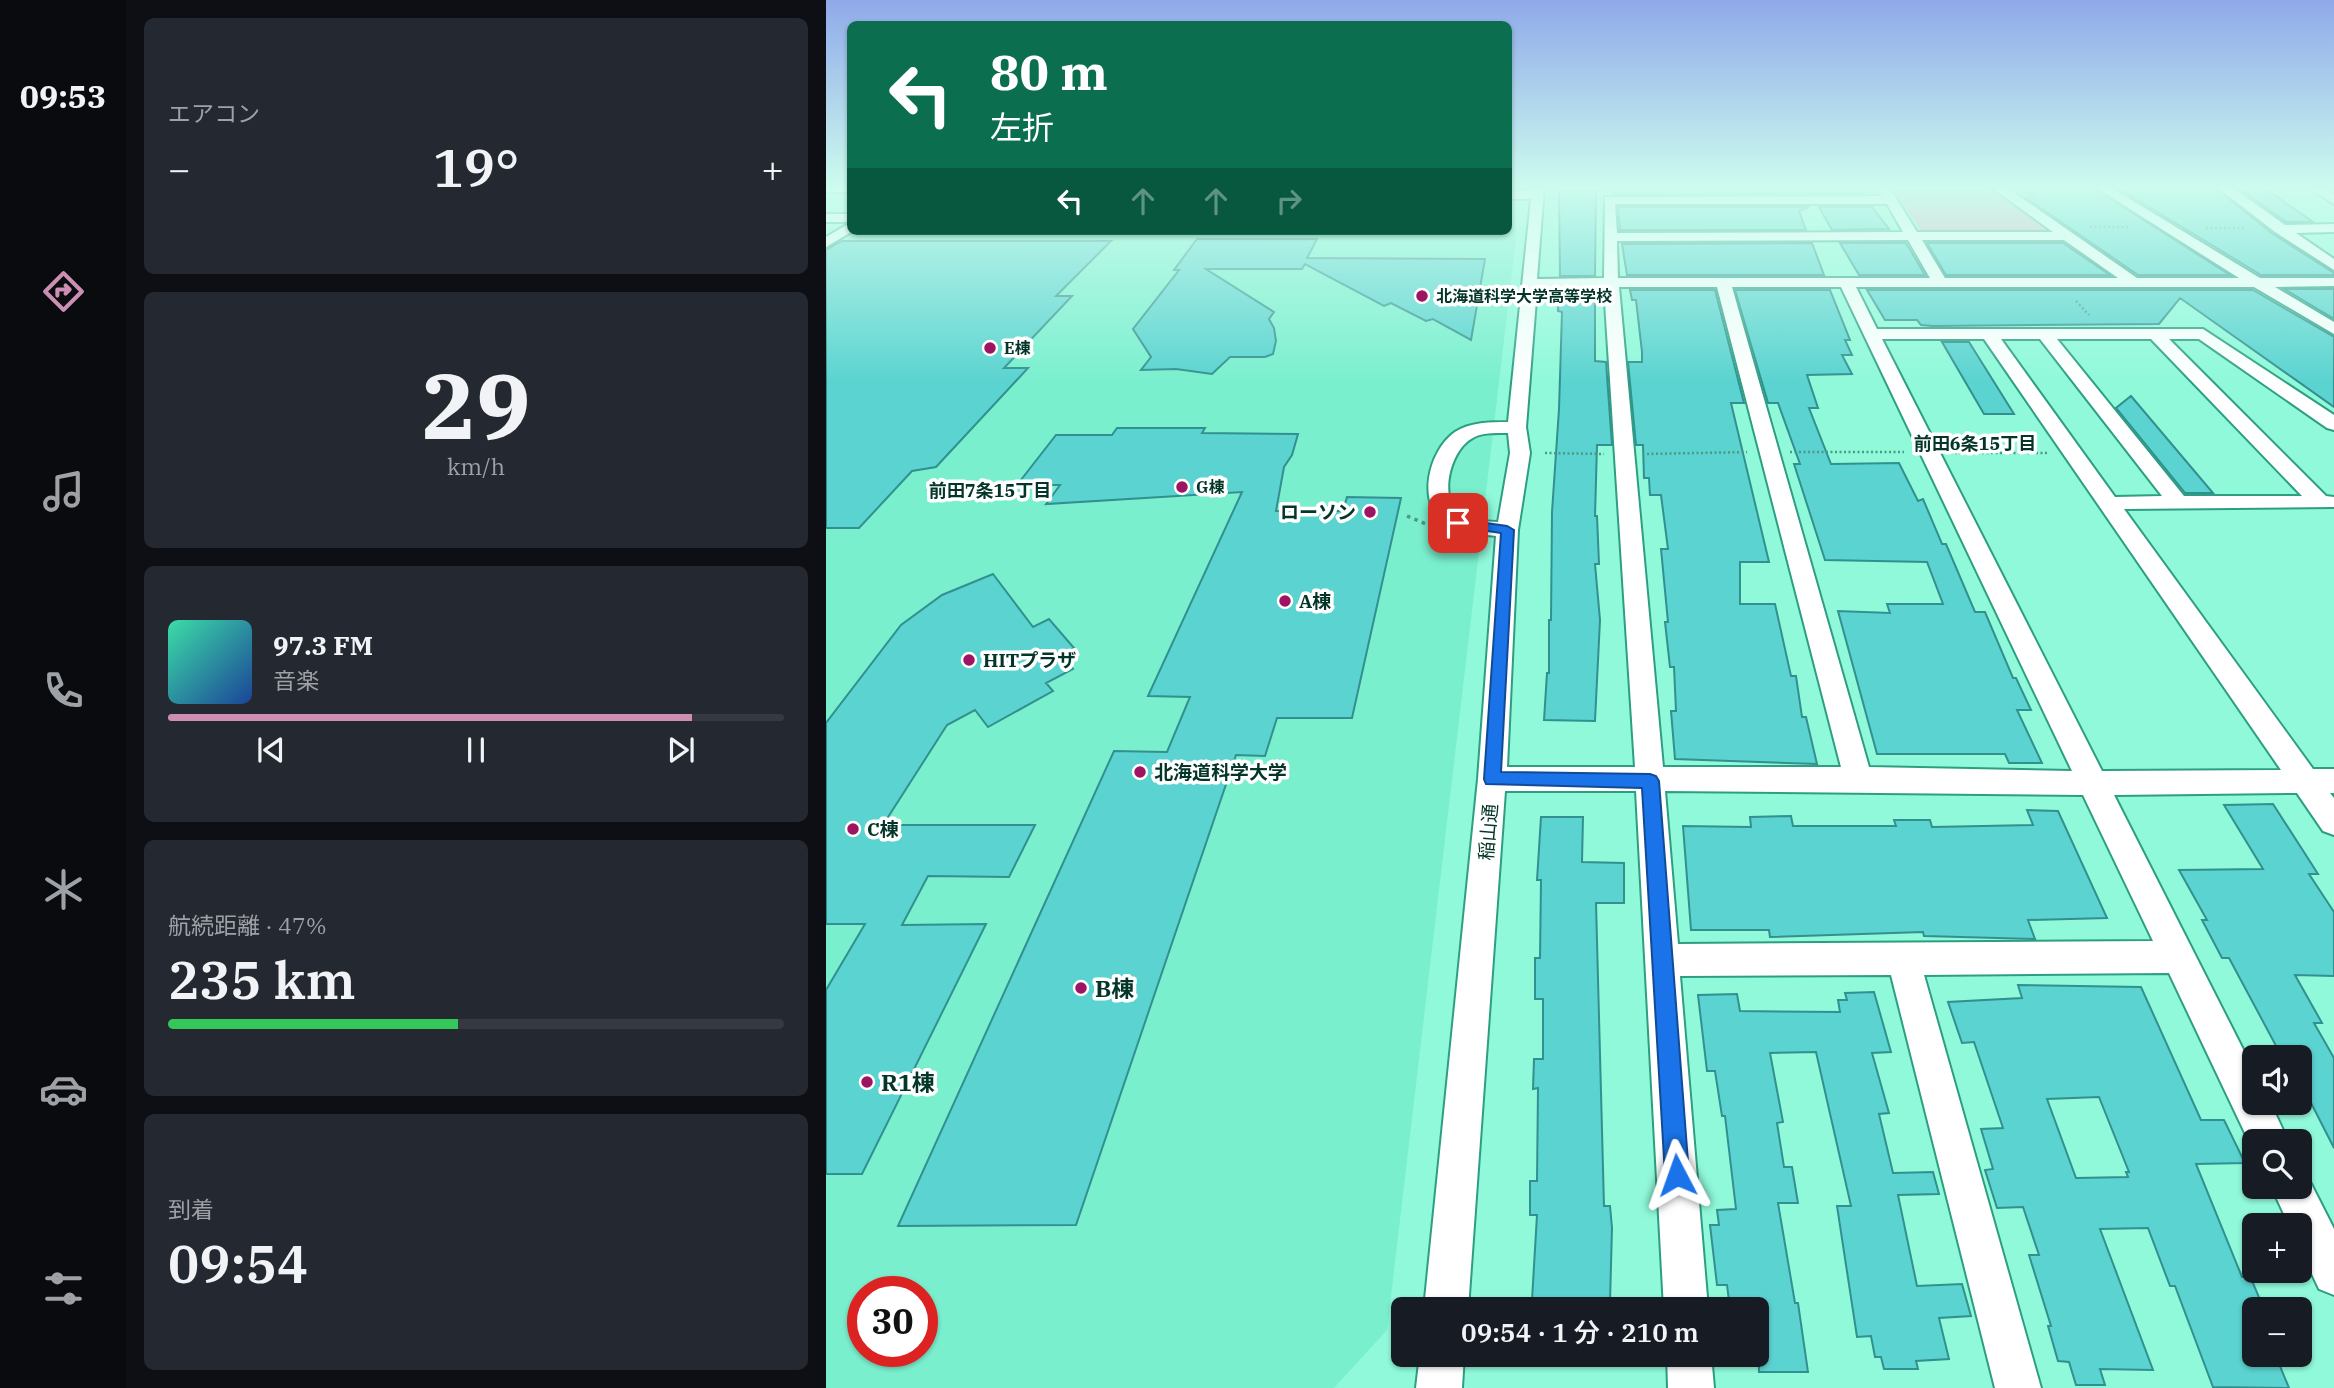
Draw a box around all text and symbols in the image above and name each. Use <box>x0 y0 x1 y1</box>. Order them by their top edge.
text: 80 m <box>990 40 1108 103</box>
icon: left <box>875 49 966 140</box>
text: 09:53 <box>20 75 106 117</box>
text: エアコン <box>168 98 260 128</box>
text: 左折 <box>990 106 1054 148</box>
text: 19° <box>433 134 519 201</box>
text: − <box>168 144 191 193</box>
text: + <box>761 144 784 193</box>
icon: left <box>1051 182 1089 220</box>
icon: ahead <box>1124 182 1162 220</box>
icon: ahead <box>1197 182 1235 220</box>
icon: right <box>1270 182 1308 220</box>
icon: directions <box>39 267 88 316</box>
place label: 北海道科学大学高等学校 <box>1436 286 1612 306</box>
marker: 北海道科学大学高等学校 <box>1414 288 1430 304</box>
place label: E棟 <box>1004 338 1031 358</box>
marker: E棟 <box>982 340 998 356</box>
text: 29 <box>421 346 531 464</box>
district label: 前田6条15丁目 <box>1914 432 2036 455</box>
text: km/h <box>447 451 505 481</box>
icon: music <box>39 467 88 516</box>
place label: G棟 <box>1196 477 1224 497</box>
district label: 前田7条15丁目 <box>929 479 1051 502</box>
marker: G棟 <box>1174 479 1190 495</box>
pin <box>1428 493 1488 553</box>
place label: ローソン <box>1280 500 1356 524</box>
marker: ローソン <box>1362 504 1378 520</box>
icon: arrive <box>1439 504 1477 542</box>
place label: A棟 <box>1299 589 1331 613</box>
marker: A棟 <box>1277 593 1293 609</box>
text: 97.3 FM <box>273 628 373 662</box>
place label: HITプラザ <box>983 648 1076 672</box>
marker: HITプラザ <box>961 652 977 668</box>
text: 音楽 <box>273 665 319 695</box>
icon: phone <box>39 666 88 715</box>
icon: previous <box>252 731 290 769</box>
icon: pause <box>457 731 495 769</box>
icon: next <box>662 731 700 769</box>
place label: 北海道科学大学 <box>1154 760 1287 784</box>
marker: 北海道科学大学 <box>1132 764 1148 780</box>
street label: 稲山通 <box>1474 803 1502 861</box>
place label: C棟 <box>867 817 899 841</box>
marker: C棟 <box>845 821 861 837</box>
icon: climate <box>39 865 88 914</box>
text: 航続距離 · 47% <box>168 910 327 940</box>
text: 235 km <box>168 946 356 1013</box>
place label: B棟 <box>1095 973 1134 1003</box>
marker: B棟 <box>1073 980 1089 996</box>
map controls <box>2242 1045 2312 1367</box>
button: sound <box>2242 1045 2312 1115</box>
icon: car <box>39 1065 88 1114</box>
place label: R1棟 <box>881 1067 935 1097</box>
marker: R1棟 <box>859 1074 875 1090</box>
button: search <box>2242 1129 2312 1199</box>
position arrow <box>1640 1138 1714 1212</box>
text: 到着 <box>168 1194 214 1224</box>
button: + <box>2242 1213 2312 1283</box>
text: 09:54 <box>168 1230 308 1297</box>
icon: filters <box>39 1264 88 1313</box>
speed limit sign: 30 <box>847 1276 938 1367</box>
button: − <box>2242 1297 2312 1367</box>
text: 09:54 · 1 分 · 210 m <box>1461 1315 1699 1349</box>

